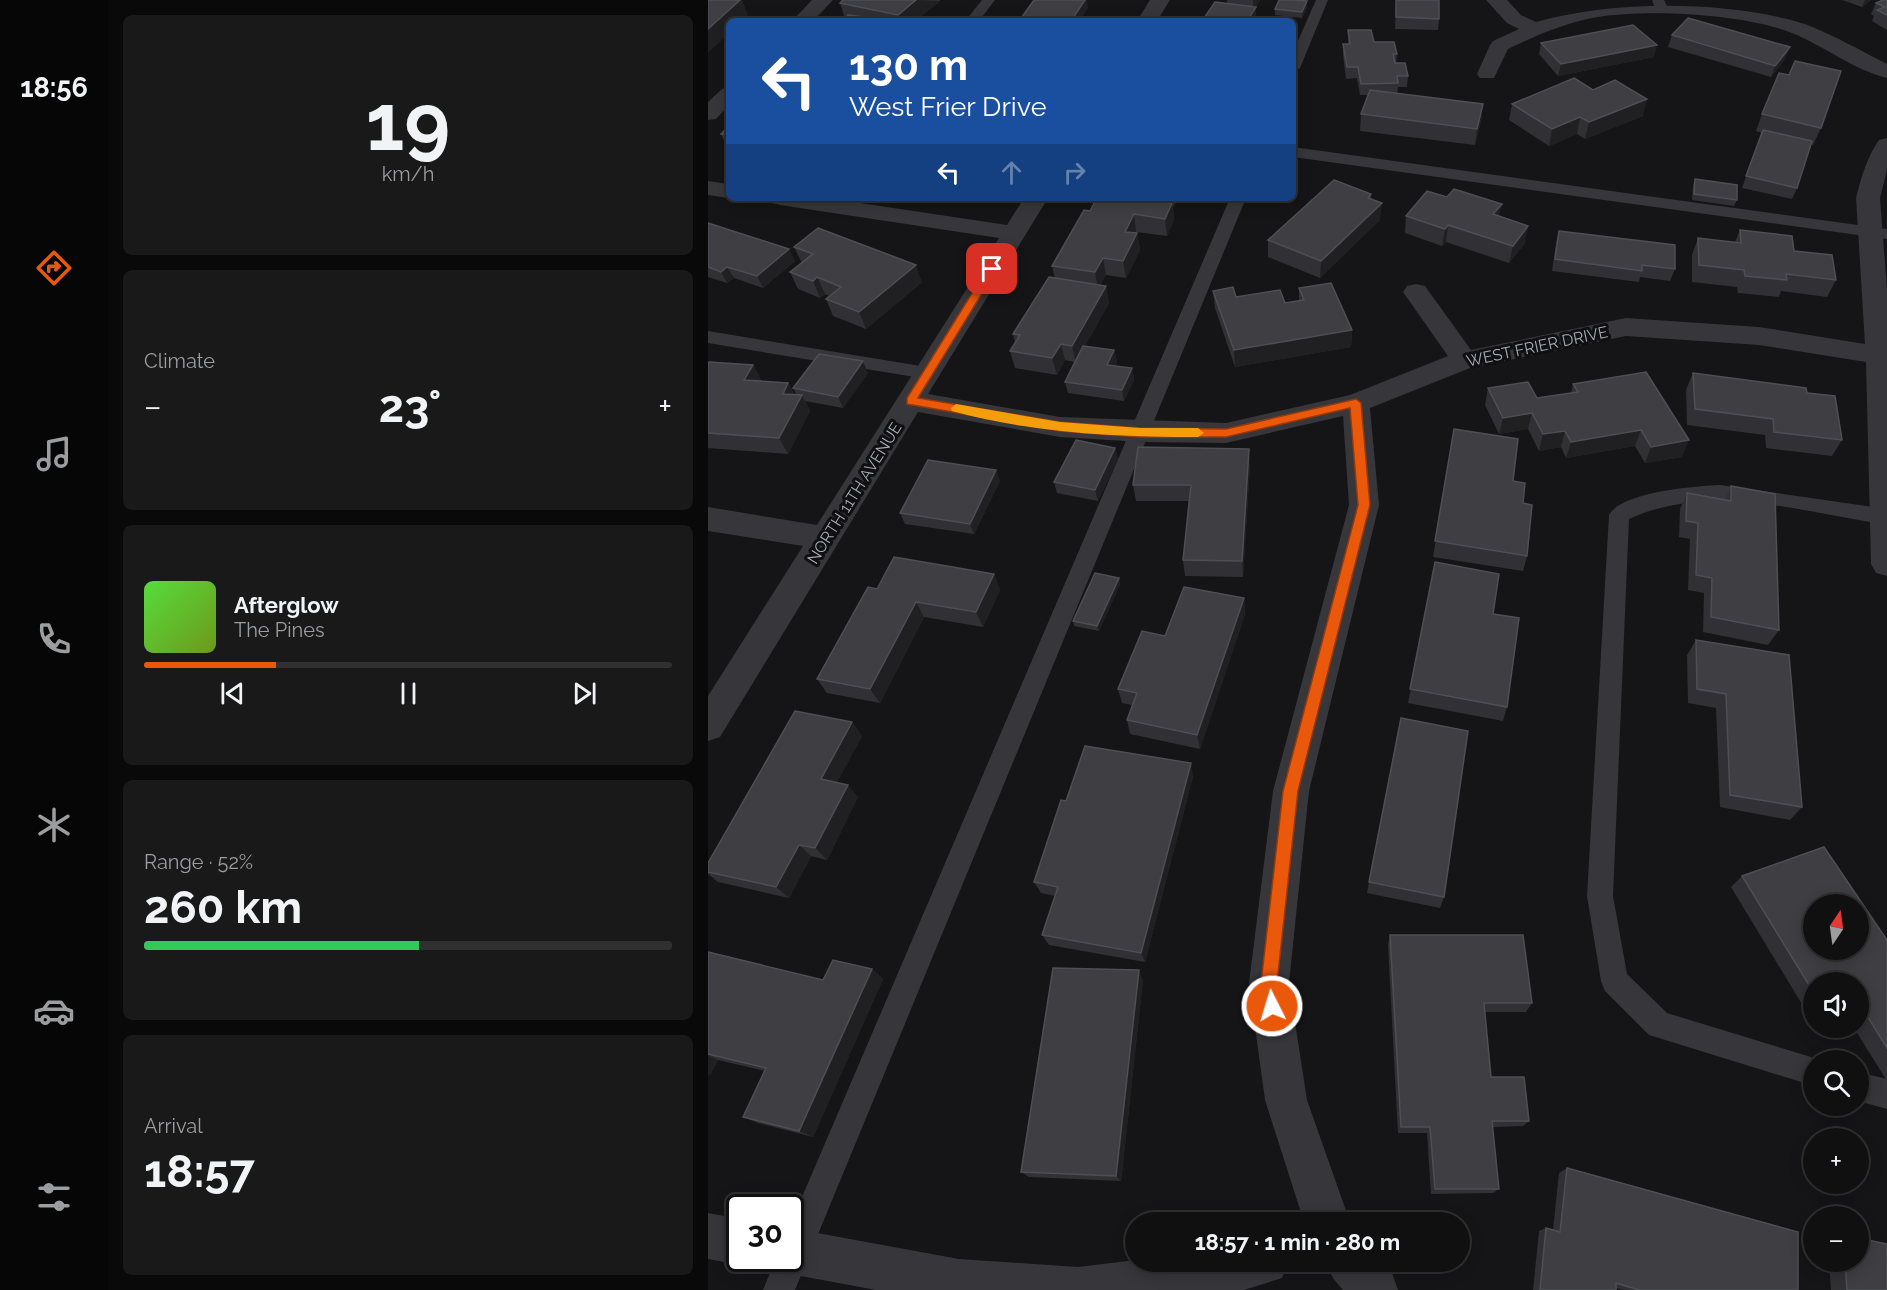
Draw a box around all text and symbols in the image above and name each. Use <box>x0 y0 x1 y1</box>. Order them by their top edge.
text: 130 m <box>849 41 968 90</box>
icon: left <box>750 42 828 120</box>
text: 18:56 <box>20 72 88 103</box>
text: 19 <box>366 77 450 168</box>
text: West Frier Drive <box>849 91 1047 122</box>
icon: left <box>932 156 965 189</box>
icon: ahead <box>995 156 1028 189</box>
icon: right <box>1058 156 1091 189</box>
text: km/h <box>382 162 434 186</box>
pin <box>966 243 1017 294</box>
icon: directions <box>33 247 75 289</box>
icon: arrive <box>975 252 1008 285</box>
street label: WEST FRIER DRIVE <box>1465 322 1610 371</box>
text: Climate <box>144 349 215 373</box>
text: 23° <box>379 380 441 433</box>
text: − <box>144 387 162 426</box>
text: + <box>658 387 672 426</box>
street label: NORTH 11TH AVENUE <box>803 419 906 567</box>
icon: music <box>33 433 75 475</box>
text: Afterglow <box>234 592 339 618</box>
icon: phone <box>33 618 75 660</box>
text: The Pines <box>234 618 325 642</box>
icon: previous <box>216 677 249 710</box>
icon: pause <box>392 677 425 710</box>
icon: next <box>568 677 601 710</box>
icon: climate <box>33 804 75 846</box>
text: Range · 52% <box>144 850 253 874</box>
text: 260 km <box>144 881 302 934</box>
north arrow <box>1803 894 1869 960</box>
map controls <box>1803 894 1869 1272</box>
button: sound <box>1803 972 1869 1038</box>
position arrow <box>1240 974 1304 1038</box>
icon: car <box>33 990 75 1032</box>
button: search <box>1803 1050 1869 1116</box>
text: Arrival <box>144 1114 203 1138</box>
button: + <box>1803 1128 1869 1194</box>
text: 18:57 <box>144 1145 255 1198</box>
icon: filters <box>33 1176 75 1218</box>
speed limit sign: 30 <box>726 1194 804 1272</box>
button: − <box>1803 1206 1869 1272</box>
text: 18:57 · 1 min · 280 m <box>1195 1229 1400 1255</box>

